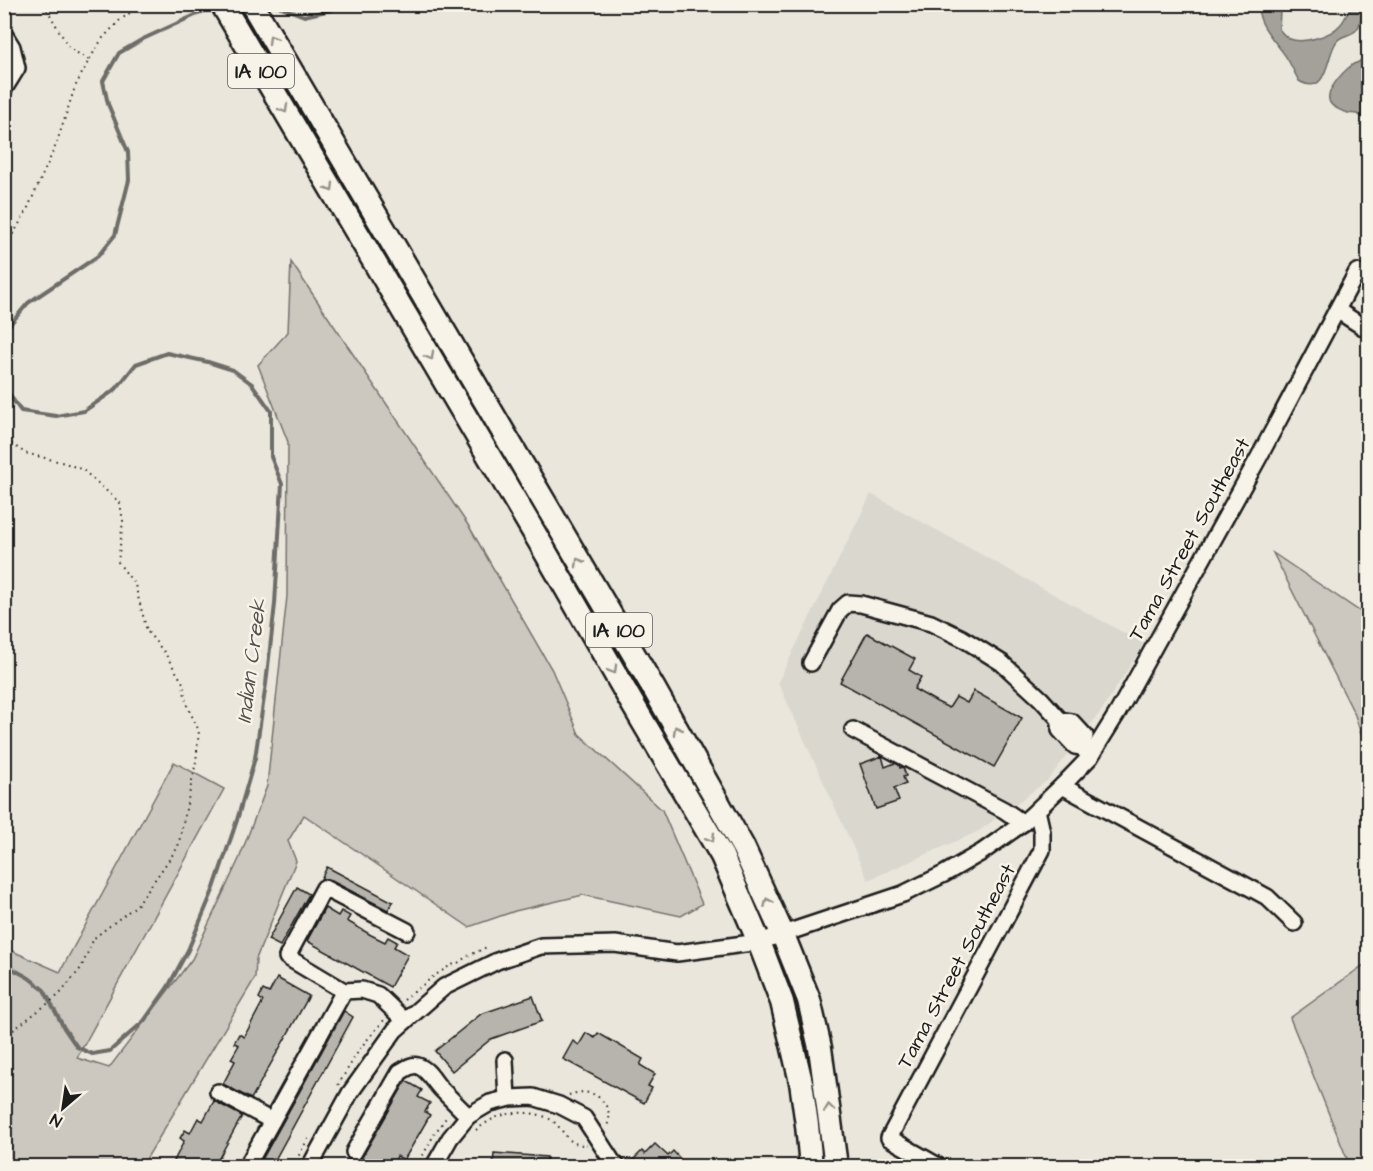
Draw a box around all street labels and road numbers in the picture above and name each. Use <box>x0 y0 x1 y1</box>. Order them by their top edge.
road number: IA 100 <box>228 54 294 88</box>
street label: Tama Street Southeast <box>1121 432 1258 646</box>
road number: IA 100 <box>586 613 652 647</box>
street label: Tama Street Southeast <box>890 858 1023 1074</box>

